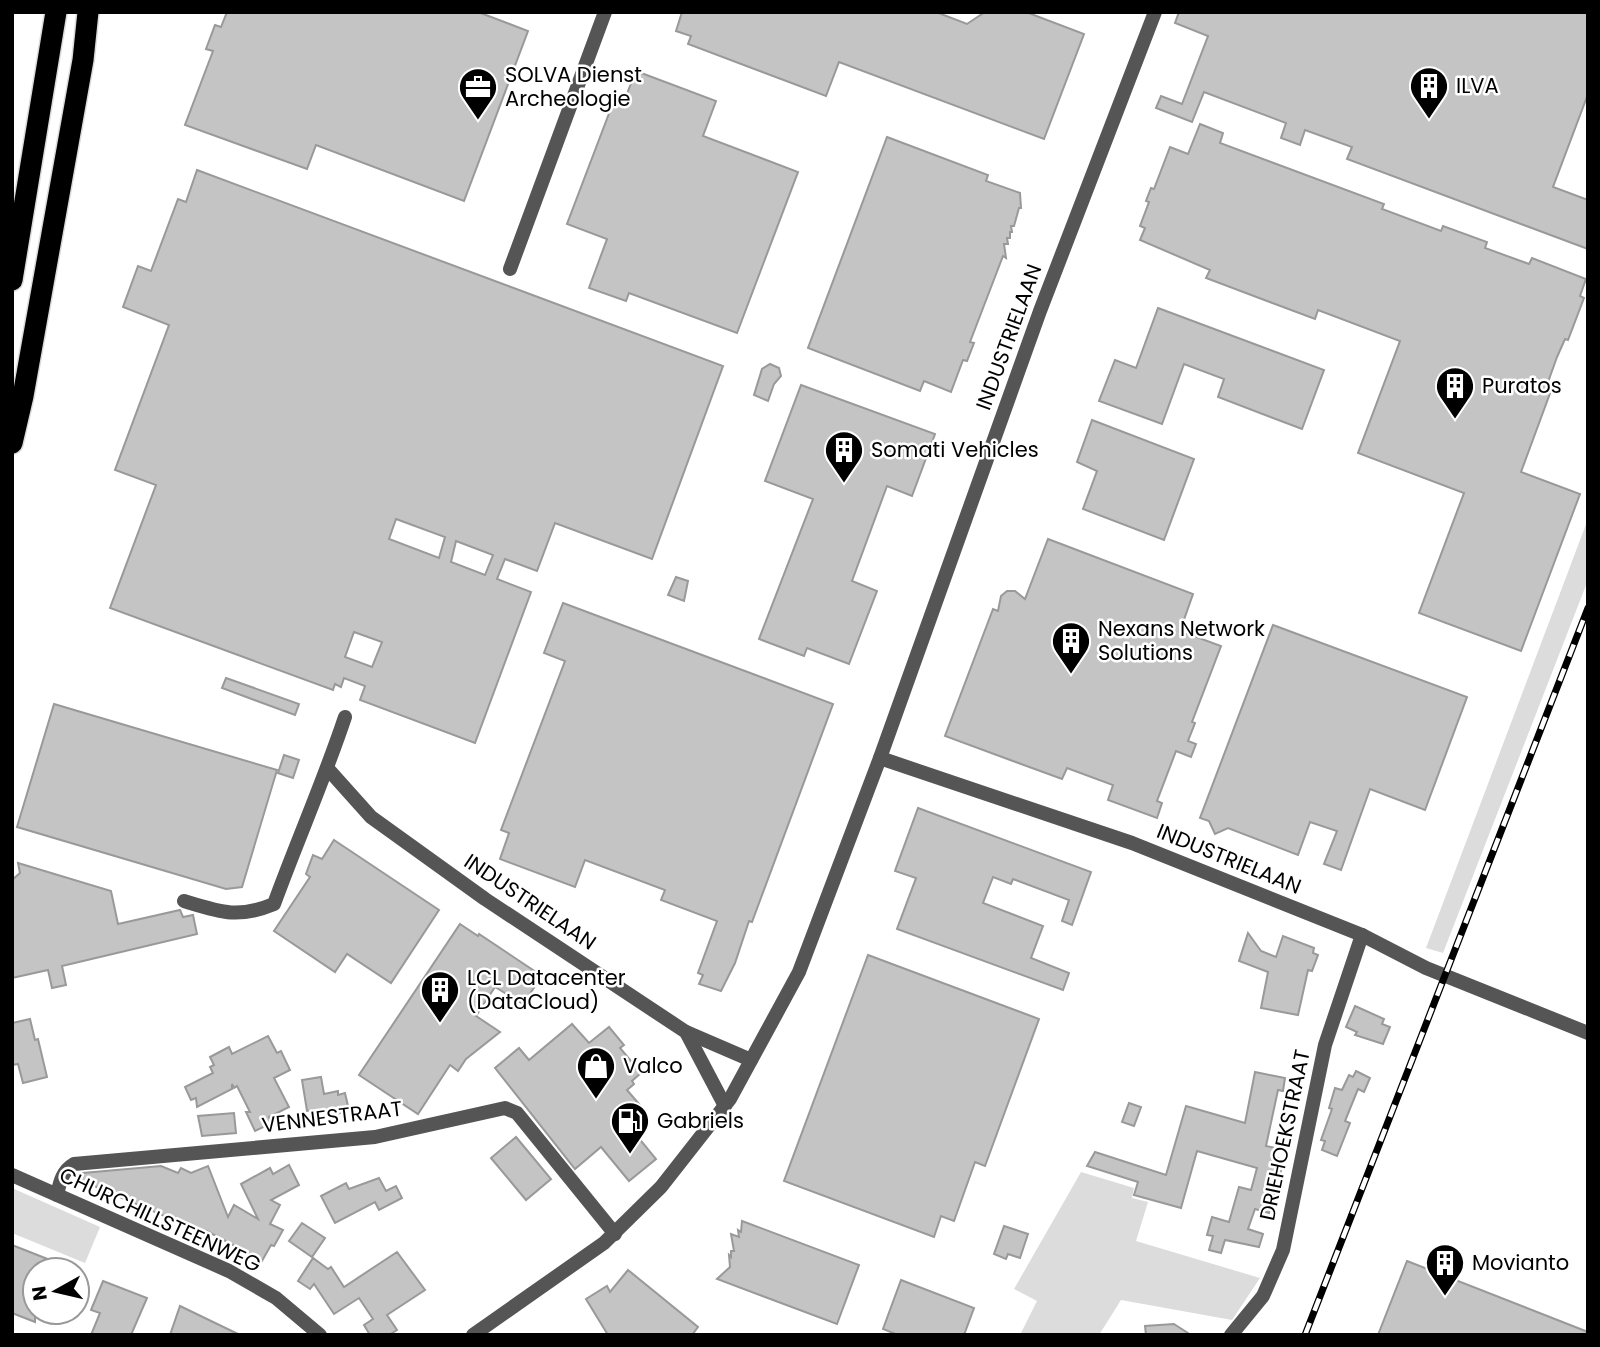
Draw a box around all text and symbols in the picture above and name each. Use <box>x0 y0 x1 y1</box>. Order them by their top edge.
place label: SOLVA Dienst Archeologie <box>505 60 642 113</box>
building icon: ILVA <box>1408 65 1450 120</box>
office icon: SOLVA Dienst Archeologie <box>457 66 499 121</box>
place label: ILVA <box>1456 71 1499 100</box>
street label: INDUSTRIELAAN <box>969 260 1048 414</box>
building icon: Puratos <box>1434 365 1476 420</box>
place label: Puratos <box>1482 371 1562 400</box>
building icon: Somati Vehicles <box>823 429 865 484</box>
place label: Somati Vehicles <box>871 435 1039 464</box>
place label: Nexans Network Solutions <box>1098 614 1265 667</box>
building icon: Nexans Network Solutions <box>1050 620 1092 675</box>
street label: INDUSTRIELAAN <box>1153 816 1306 901</box>
street label: INDUSTRIELAAN <box>459 847 602 957</box>
place label: LCL Datacenter (DataCloud) <box>467 963 626 1016</box>
building icon: LCL Datacenter (DataCloud) <box>419 969 461 1024</box>
shop icon: Valco <box>575 1045 617 1100</box>
street label: DRIEHOEKSTRAAT <box>1252 1047 1317 1223</box>
place label: Valco <box>623 1051 683 1080</box>
street label: VENNESTRAAT <box>260 1093 404 1140</box>
fuel station icon: Gabriels <box>609 1100 651 1155</box>
place label: Gabriels <box>657 1106 744 1135</box>
street label: CHURCHILLSTEENWEG <box>55 1160 266 1279</box>
building icon: Movianto <box>1424 1242 1466 1297</box>
place label: Movianto <box>1472 1248 1569 1277</box>
north arrow <box>21 1256 91 1326</box>
text: N <box>25 1284 54 1302</box>

